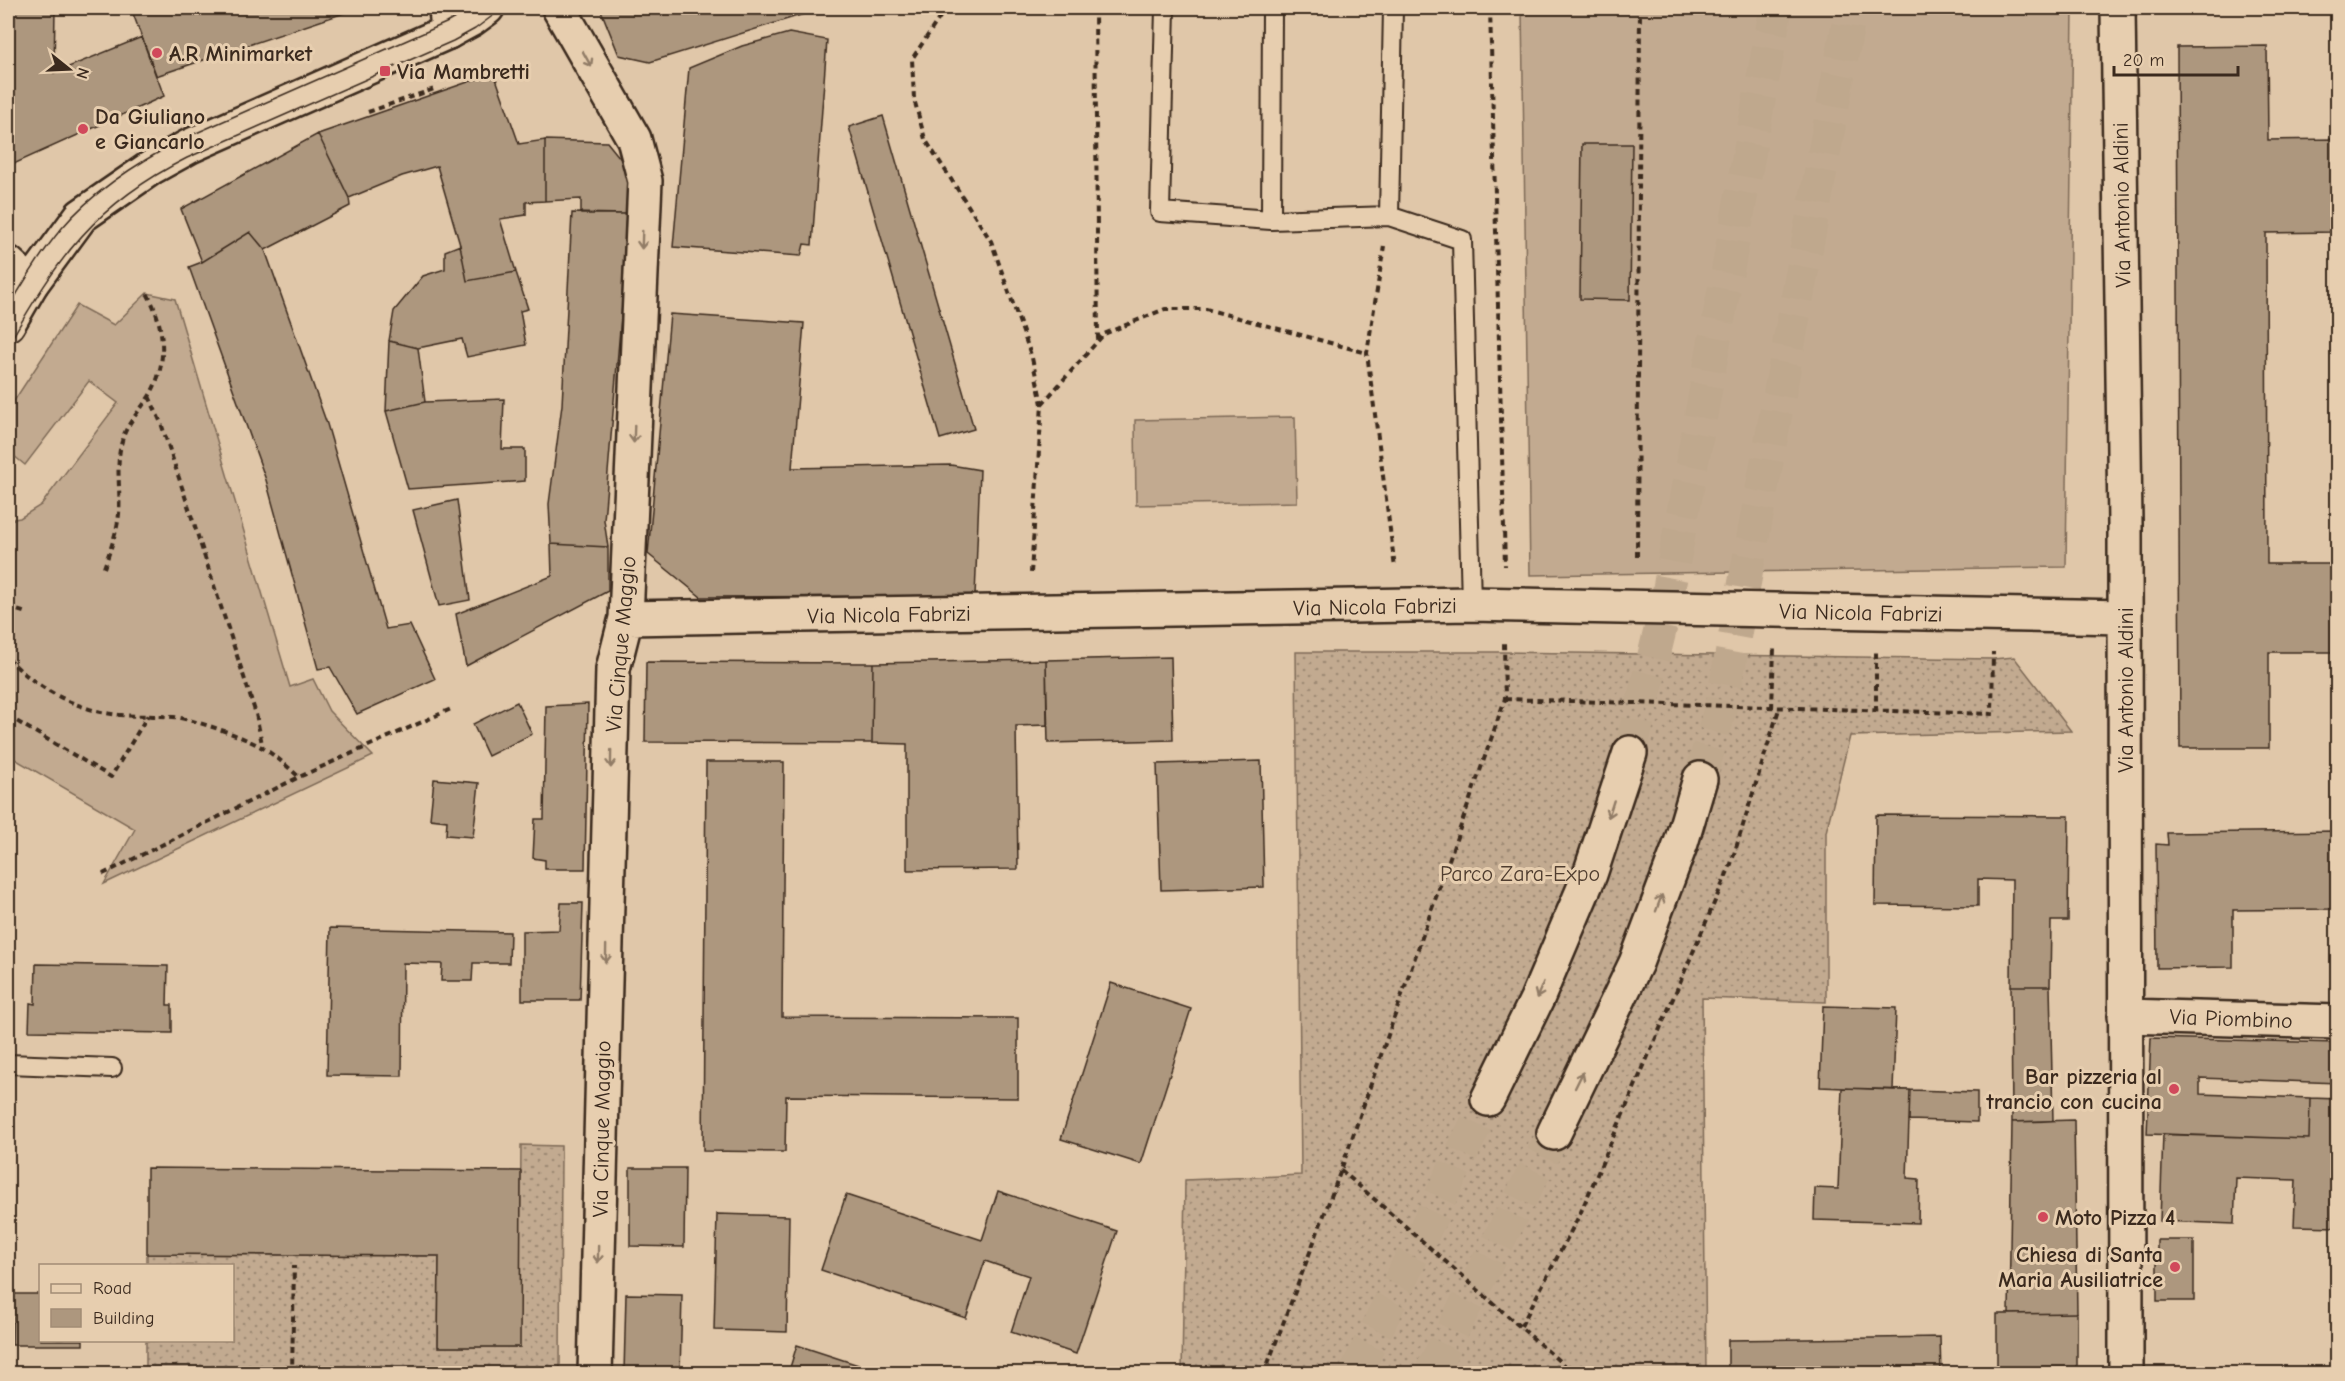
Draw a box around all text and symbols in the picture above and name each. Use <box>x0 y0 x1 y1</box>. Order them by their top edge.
north arrow <box>39 39 99 99</box>
scale bar <box>2114 39 2238 77</box>
place label: A.R Minimarket <box>169 41 313 67</box>
marker: A.R Minimarket <box>150 46 164 60</box>
one-way arrow <box>582 49 593 67</box>
text: 20 m <box>2123 50 2164 71</box>
place label: Via Mambretti <box>397 59 530 85</box>
marker: Via Mambretti <box>378 64 392 78</box>
text: N <box>72 66 92 81</box>
place label: Da Giuliano e Giancarlo <box>95 104 205 155</box>
marker: Da Giuliano e Giancarlo <box>76 122 90 136</box>
street label: Via Antonio Aldini <box>2108 122 2136 288</box>
one-way arrow <box>637 229 648 249</box>
one-way arrow <box>628 424 639 444</box>
street label: Via Cinque Maggio <box>600 555 642 733</box>
street label: Via Nicola Fabrizi <box>1293 593 1457 621</box>
street label: Via Nicola Fabrizi <box>1779 599 1943 627</box>
street label: Via Nicola Fabrizi <box>807 601 971 629</box>
street label: Via Antonio Aldini <box>2113 607 2139 773</box>
one-way arrow <box>605 749 616 769</box>
one-way arrow <box>1605 799 1616 818</box>
park label: Parco Zara-Expo <box>1440 861 1600 887</box>
one-way arrow <box>1654 894 1665 913</box>
one-way arrow <box>600 944 612 964</box>
one-way arrow <box>1534 981 1546 999</box>
street label: Via Piombino <box>2169 1004 2293 1034</box>
street label: Via Cinque Maggio <box>587 1040 617 1218</box>
place label: Bar pizzeria al trancio con cucina <box>1986 1064 2162 1115</box>
one-way arrow <box>1574 1072 1586 1090</box>
marker: Bar pizzeria al trancio con cucina <box>2167 1082 2181 1096</box>
place label: Moto Pizza 4 <box>2055 1205 2175 1231</box>
marker: Moto Pizza 4 <box>2036 1210 2050 1224</box>
place label: Chiesa di Santa Maria Ausiliatrice <box>1998 1242 2163 1293</box>
one-way arrow <box>592 1243 604 1263</box>
marker: Chiesa di Santa Maria Ausiliatrice <box>2168 1260 2182 1274</box>
legend <box>39 1264 234 1342</box>
text: Road <box>93 1278 132 1299</box>
text: Building <box>93 1308 155 1329</box>

